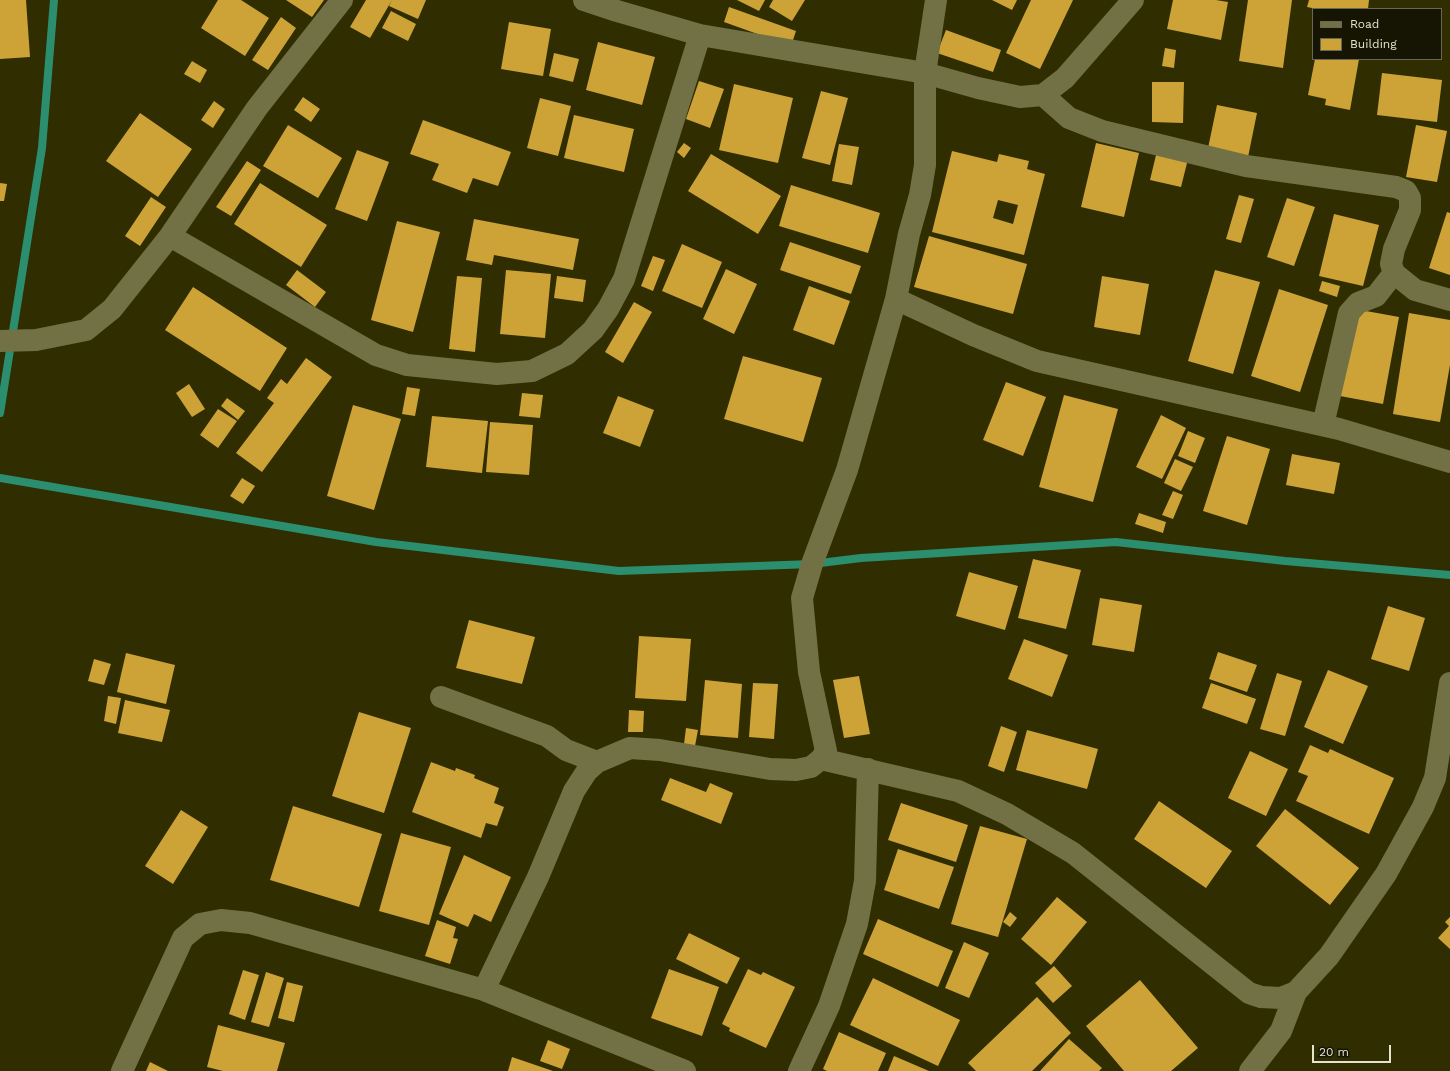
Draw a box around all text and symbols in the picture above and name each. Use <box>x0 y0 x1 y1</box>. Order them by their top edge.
legend <box>1312 8 1442 60</box>
text: Road <box>1350 17 1379 31</box>
text: Building <box>1350 37 1397 51</box>
scale bar <box>1314 1037 1393 1063</box>
text: 20 m <box>1319 1045 1349 1059</box>

